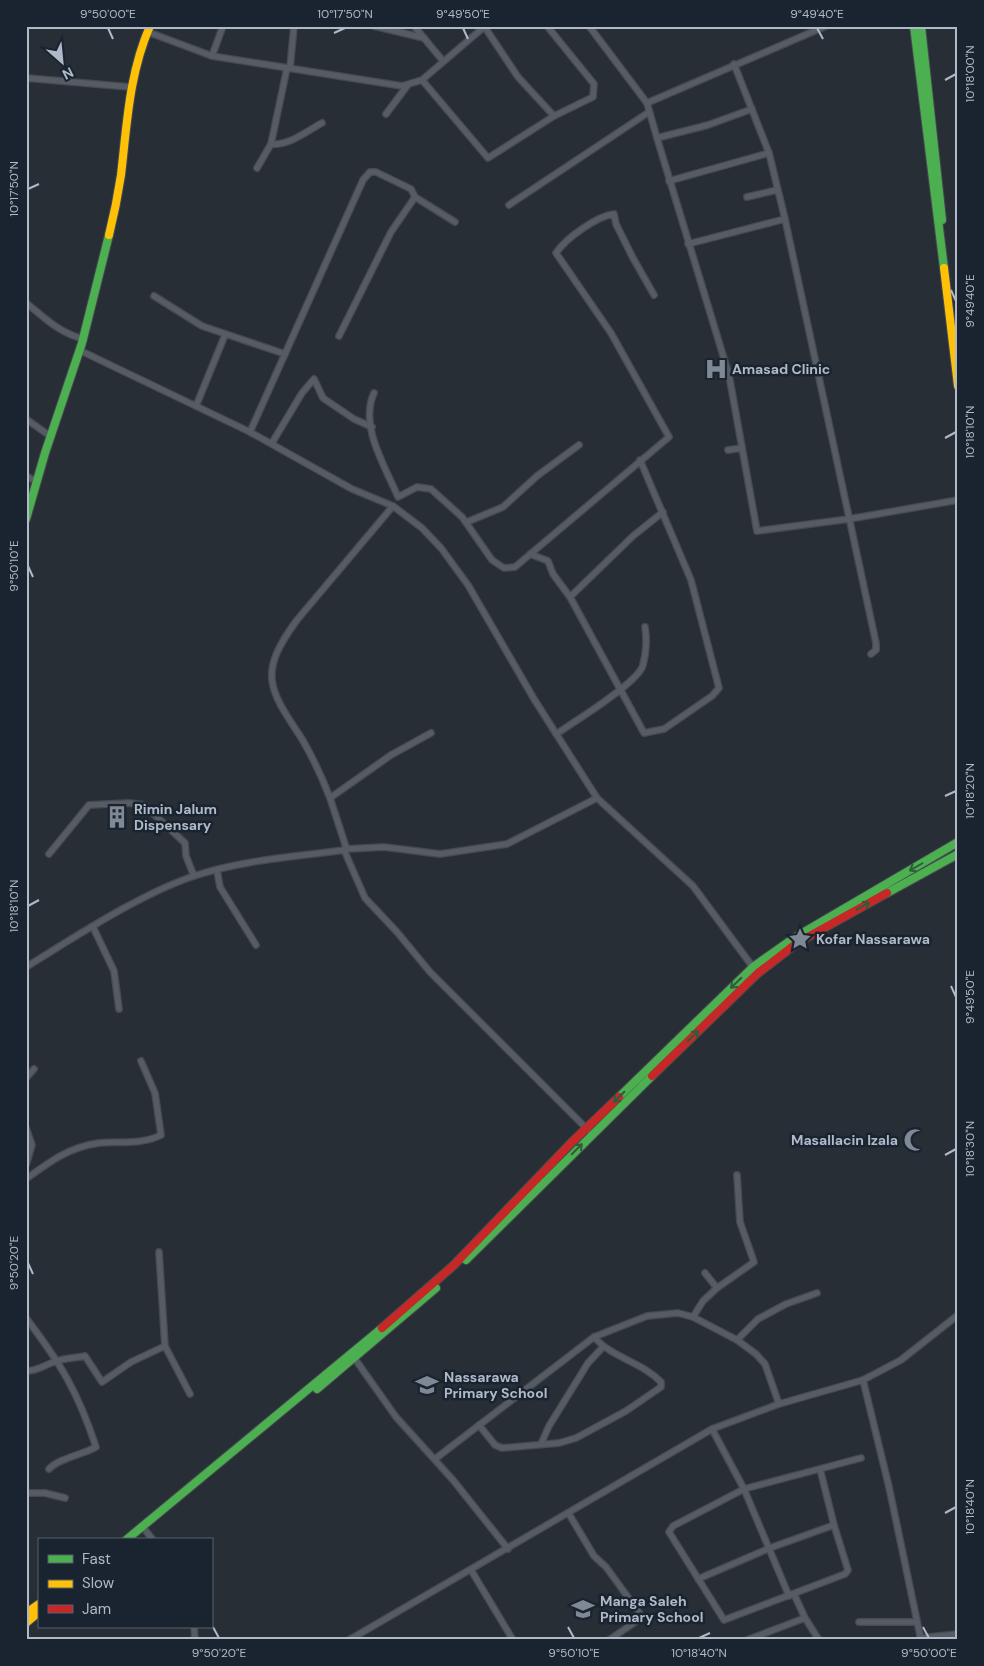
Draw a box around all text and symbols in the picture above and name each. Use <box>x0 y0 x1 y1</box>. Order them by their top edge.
text: 9°50'00"E <box>80 6 136 22</box>
text: 10°17'50"N <box>317 6 373 22</box>
text: 9°49'50"E <box>436 6 490 22</box>
text: 9°49'40"E <box>790 6 844 22</box>
north arrow <box>38 38 88 88</box>
text: 10°18'00"N <box>962 45 978 103</box>
text: N <box>59 63 77 84</box>
text: 10°17'50"N <box>6 161 22 217</box>
text: 9°49'40"E <box>962 274 978 328</box>
hospital icon: Amasad Clinic <box>703 356 729 382</box>
place label: Amasad Clinic <box>732 360 830 378</box>
text: 10°18'10"N <box>962 406 978 458</box>
text: 9°50'10"E <box>6 540 22 592</box>
text: 10°18'20"N <box>962 763 978 819</box>
place label: Rimin Jalum Dispensary <box>134 800 217 834</box>
building icon: Rimin Jalum Dispensary <box>104 804 130 830</box>
one-way arrow <box>909 862 923 872</box>
text: 10°18'10"N <box>6 880 22 932</box>
one-way arrow <box>856 901 870 911</box>
place icon: Kofar Nassarawa <box>787 926 813 952</box>
place label: Kofar Nassarawa <box>816 930 930 948</box>
text: 9°49'50"E <box>962 970 978 1024</box>
one-way arrow <box>730 977 742 989</box>
one-way arrow <box>687 1030 700 1042</box>
one-way arrow <box>614 1090 626 1102</box>
text: 10°18'30"N <box>962 1121 978 1177</box>
mosque icon: Masallacin Izala <box>902 1127 928 1153</box>
place label: Masallacin Izala <box>791 1131 898 1149</box>
one-way arrow <box>570 1143 583 1155</box>
text: 9°50'20"E <box>6 1236 22 1290</box>
place label: Nassarawa Primary School <box>444 1368 547 1402</box>
school or university icon: Nassarawa Primary School <box>414 1372 440 1398</box>
text: 10°18'40"N <box>962 1479 978 1535</box>
legend <box>38 1538 212 1628</box>
text: Fast <box>82 1549 111 1569</box>
text: Slow <box>82 1573 115 1593</box>
place label: Manga Saleh Primary School <box>600 1592 703 1626</box>
school or university icon: Manga Saleh Primary School <box>570 1596 596 1622</box>
text: Jam <box>82 1599 111 1619</box>
text: 9°50'20"E <box>192 1645 246 1661</box>
text: 9°50'10"E <box>548 1645 600 1661</box>
text: 10°18'40"N <box>671 1645 727 1661</box>
text: 9°50'00"E <box>901 1645 957 1661</box>

